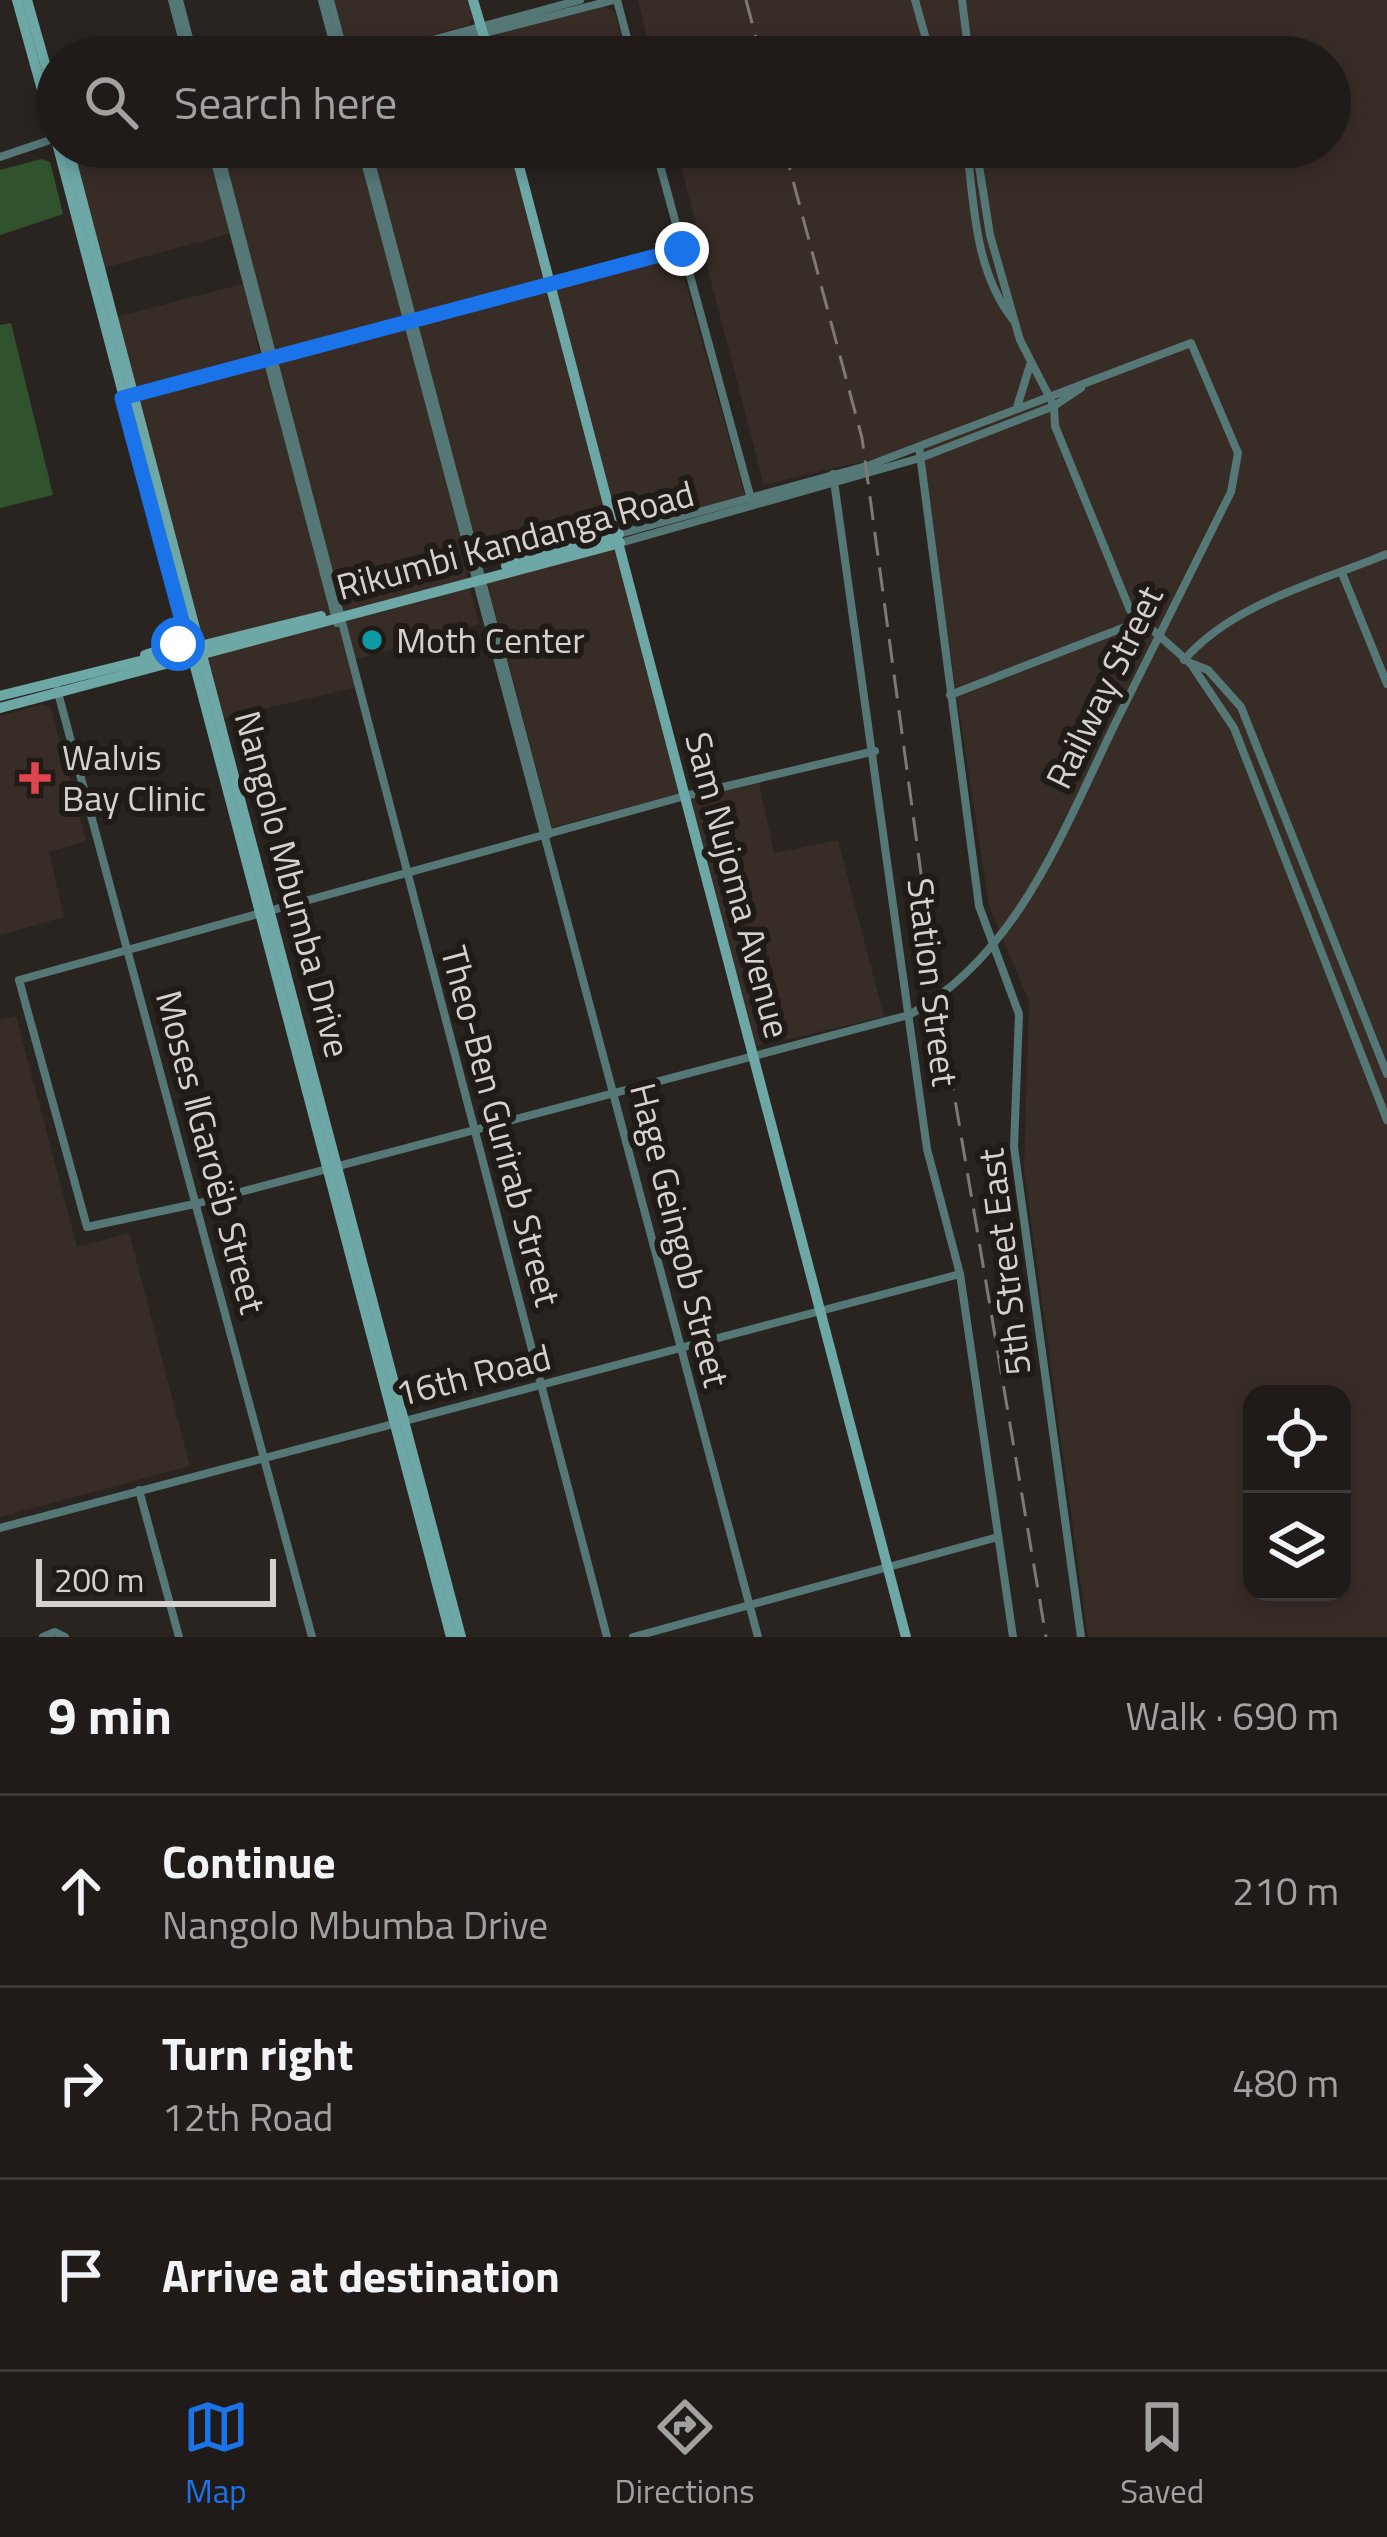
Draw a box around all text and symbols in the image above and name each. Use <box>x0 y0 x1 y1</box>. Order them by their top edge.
search box <box>36 36 1351 168</box>
text: Search here <box>174 68 397 136</box>
icon: search <box>78 69 144 135</box>
route end <box>655 222 709 276</box>
street label: Rikumbi Kandanga Road <box>330 465 700 614</box>
street label: Railway Street <box>1031 576 1177 798</box>
place label: Moth Center <box>396 612 585 667</box>
route start <box>151 617 205 671</box>
marker: Moth Center <box>359 627 385 653</box>
street label: Nangolo Mbumba Drive <box>221 705 366 1063</box>
street label: Sam Nujoma Avenue <box>671 726 806 1044</box>
place label: Walvis Bay Clinic <box>62 729 206 825</box>
marker: Walvis Bay Clinic <box>19 762 51 794</box>
street label: Station Street <box>893 875 974 1090</box>
street label: Theo-Ben Gurirab Street <box>427 940 576 1312</box>
street label: Moses ǁGaroëb Street <box>142 984 281 1320</box>
street label: Hage Geingob Street <box>616 1077 745 1393</box>
street label: 5th Street East <box>962 1145 1045 1379</box>
street label: 16th Road <box>389 1329 556 1420</box>
map controls <box>1243 1385 1351 1601</box>
button: locate <box>1243 1385 1351 1493</box>
button: layers <box>1243 1493 1351 1601</box>
scale bar <box>36 1553 276 1606</box>
text: 200 m <box>54 1555 144 1605</box>
text: 9 min <box>48 1676 172 1754</box>
text: Walk · 690 m <box>1125 1686 1339 1745</box>
text: Continue <box>162 1827 336 1895</box>
icon: ahead <box>48 1858 114 1924</box>
text: 210 m <box>1232 1861 1339 1920</box>
text: Nangolo Mbumba Drive <box>162 1895 548 1954</box>
text: Turn right <box>162 2019 353 2087</box>
icon: right <box>48 2050 114 2116</box>
text: 480 m <box>1232 2053 1339 2112</box>
text: 12th Road <box>162 2087 333 2146</box>
text: Arrive at destination <box>162 2241 560 2309</box>
icon: arrive <box>48 2242 114 2308</box>
tab: Map <box>183 2394 249 2516</box>
tab: Directions <box>615 2394 754 2516</box>
tab: Saved <box>1120 2394 1204 2516</box>

